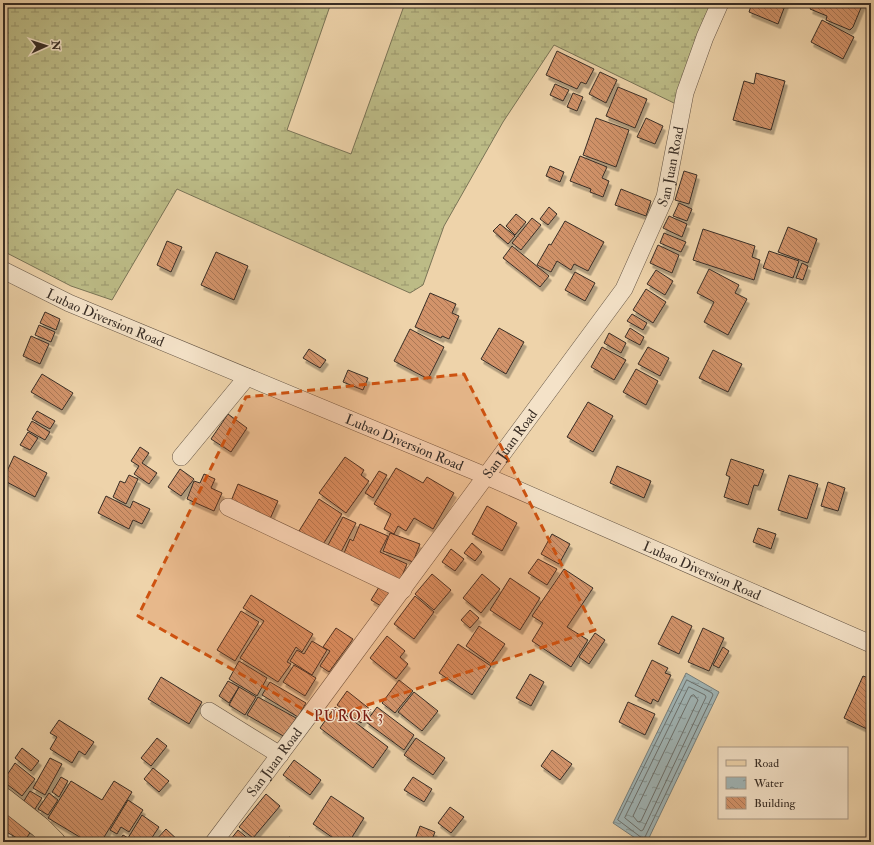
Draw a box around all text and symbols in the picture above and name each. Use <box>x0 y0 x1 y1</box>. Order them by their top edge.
north arrow <box>26 26 66 66</box>
text: N <box>49 39 62 52</box>
street label: San Juan Road <box>654 125 687 210</box>
street label: Lubao Diversion Road <box>43 285 167 351</box>
street label: San Juan Road <box>479 406 541 482</box>
street label: Lubao Diversion Road <box>343 411 466 475</box>
street label: Lubao Diversion Road <box>641 538 763 604</box>
district label: PUROK 3 <box>314 707 384 726</box>
street label: San Juan Road <box>243 725 306 800</box>
legend <box>718 747 848 819</box>
text: Road <box>754 756 779 771</box>
text: Water <box>753 776 784 791</box>
text: Building <box>754 796 797 811</box>

